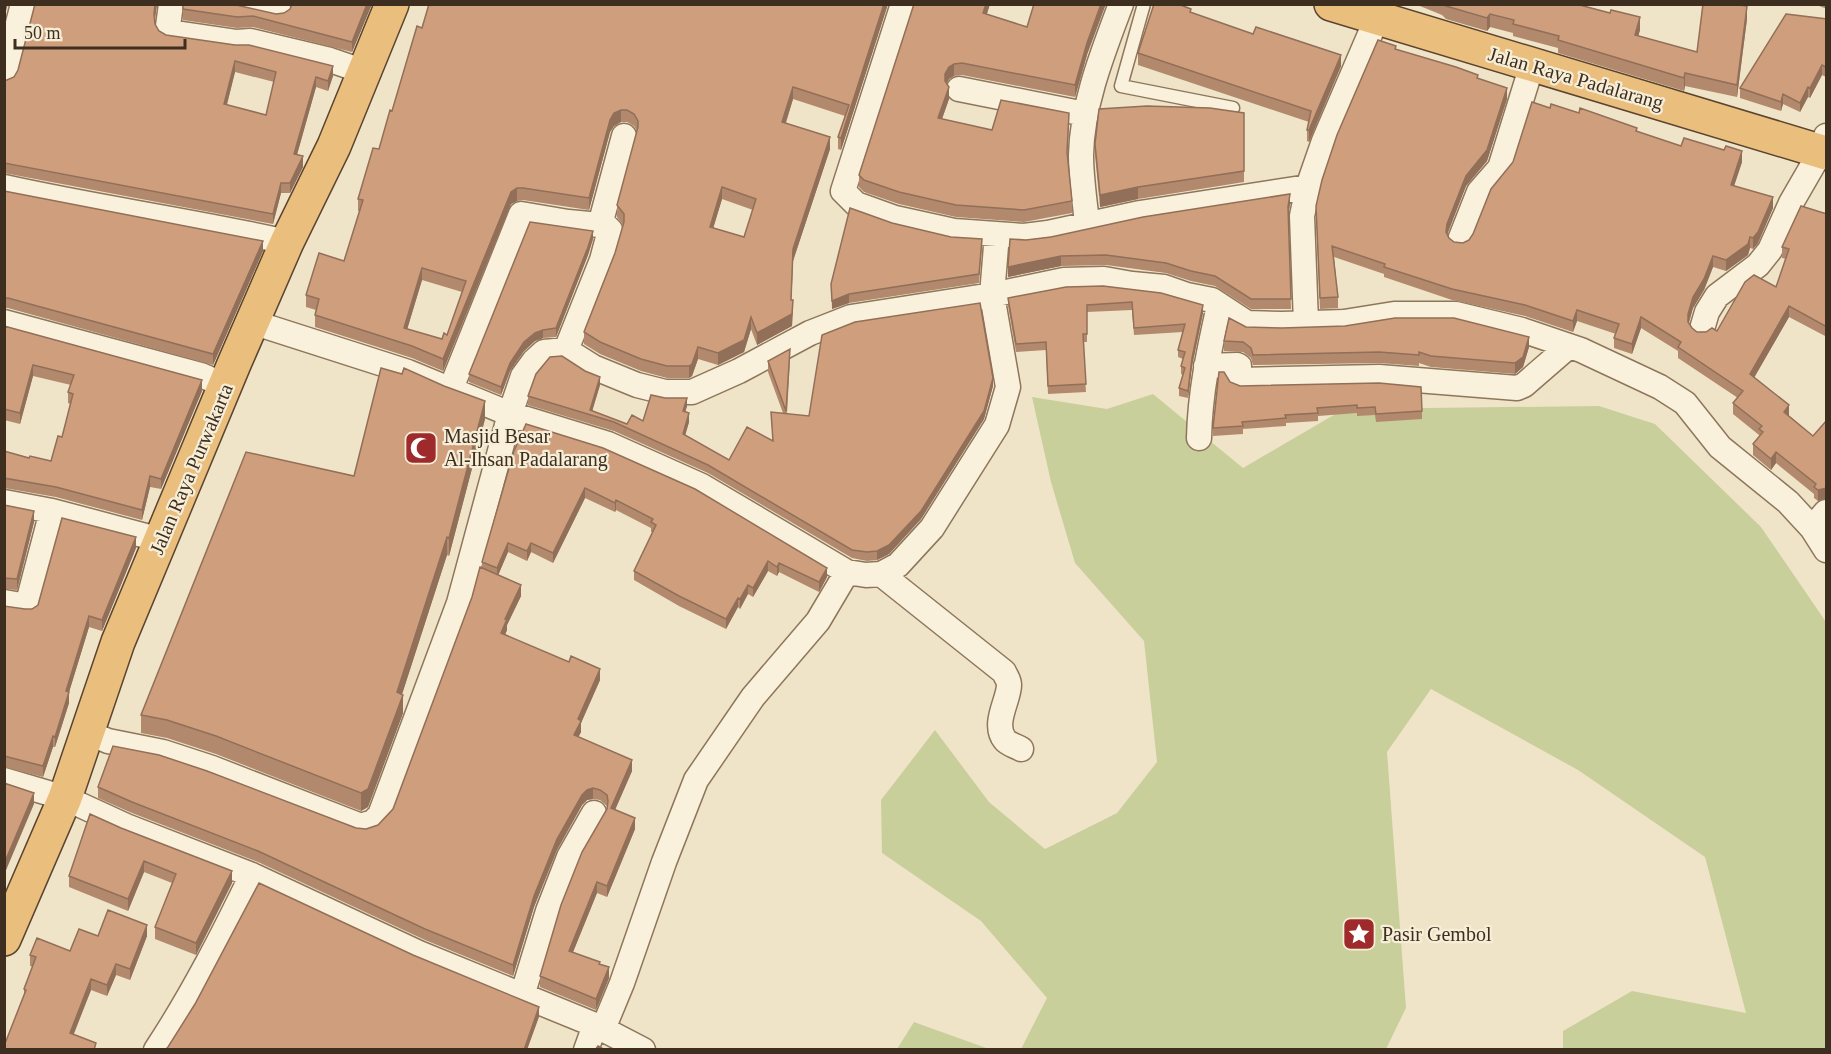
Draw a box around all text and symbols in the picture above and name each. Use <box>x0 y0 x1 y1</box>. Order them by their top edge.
scale bar <box>15 12 184 50</box>
text: 50 m <box>24 23 61 43</box>
street label: Jalan Raya Padalarang <box>1486 42 1666 114</box>
street label: Jalan Raya Purwakarta <box>145 380 238 558</box>
place label: Masjid Besar Al-Ihsan Padalarang <box>444 425 608 471</box>
mosque icon: Masjid Besar Al-Ihsan Padalarang <box>403 430 439 466</box>
place icon: Pasir Gembol <box>1341 916 1377 952</box>
place label: Pasir Gembol <box>1382 923 1492 945</box>

